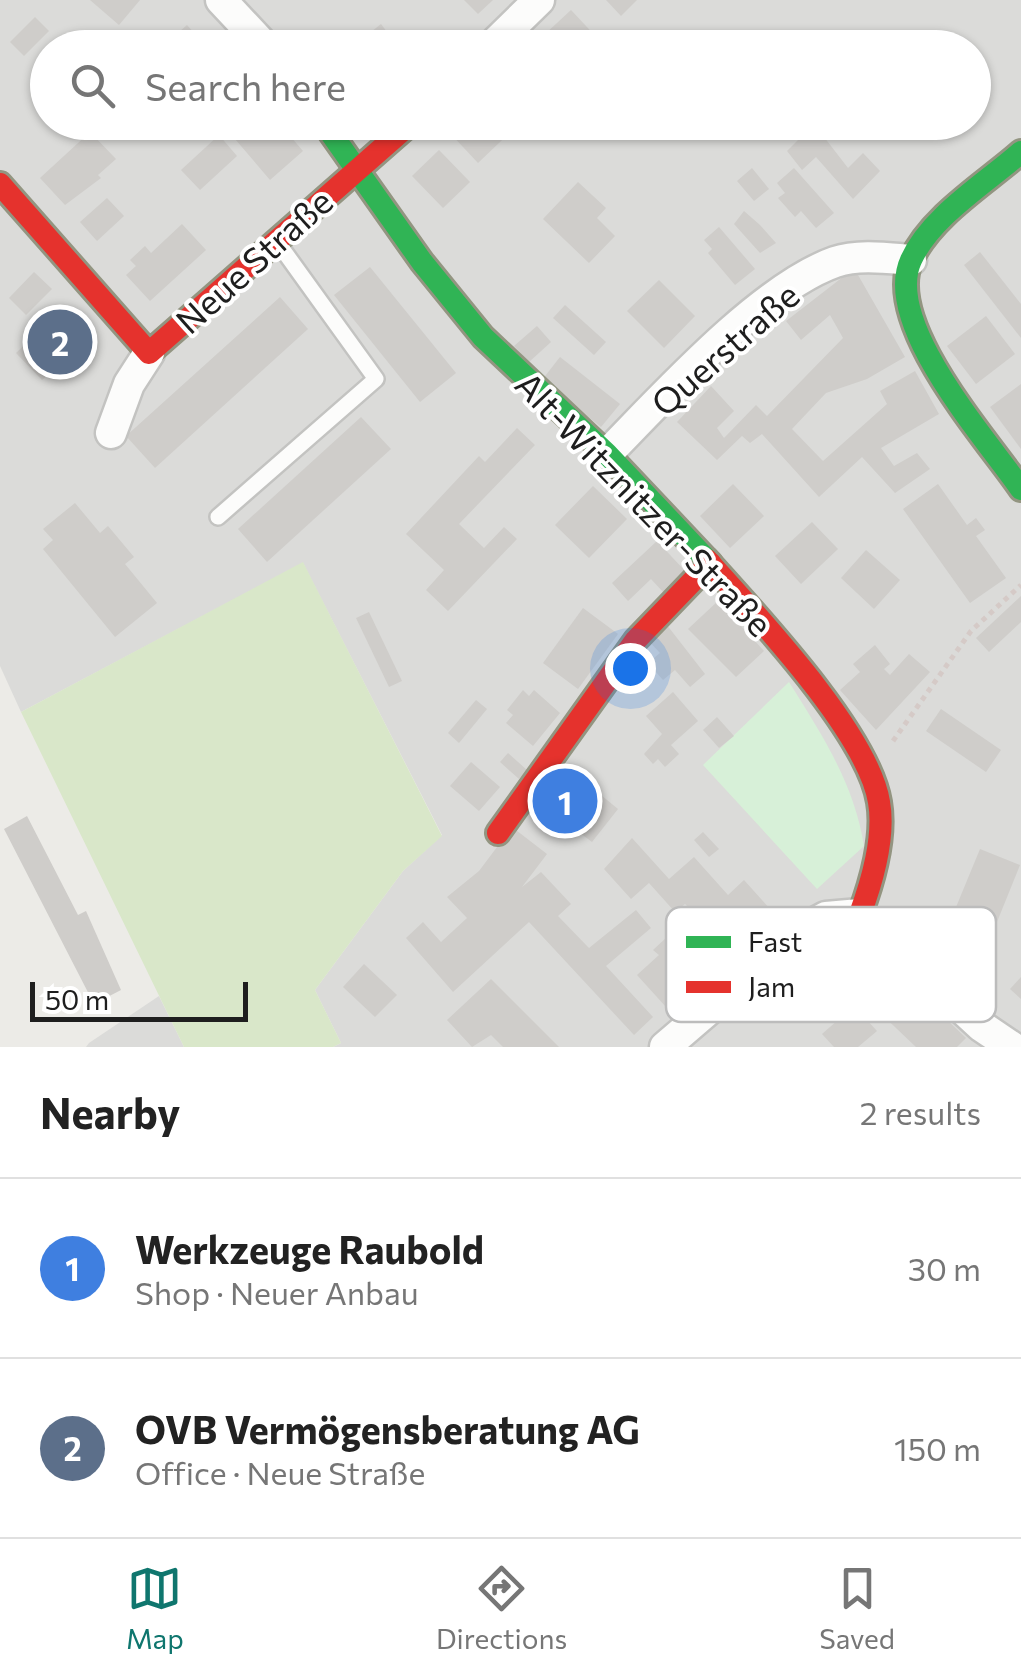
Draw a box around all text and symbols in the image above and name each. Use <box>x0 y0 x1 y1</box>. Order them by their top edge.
search box <box>30 30 991 140</box>
icon: search <box>65 58 120 113</box>
text: Search here <box>145 62 346 109</box>
street label: Neue Straße <box>166 179 340 341</box>
street label: Querstraße <box>641 272 807 424</box>
pin: 2 <box>28 304 92 380</box>
street label: Alt-Witznitzer-Straße <box>508 362 782 644</box>
your location <box>605 643 656 694</box>
pin: 1 <box>532 764 598 838</box>
legend <box>666 907 996 1022</box>
text: Fast <box>748 924 802 958</box>
text: Jam <box>748 969 795 1003</box>
scale bar <box>30 977 248 1021</box>
text: 50 m <box>45 982 109 1016</box>
text: Nearby <box>40 1086 180 1138</box>
text: 2 results <box>860 1092 981 1132</box>
text: Werkzeuge Raubold <box>135 1225 484 1272</box>
text: 1 <box>65 1248 80 1288</box>
text: 30 m <box>908 1248 981 1288</box>
text: Shop · Neuer Anbau <box>135 1272 419 1312</box>
text: OVB Vermögensberatung AG <box>135 1405 640 1452</box>
text: 2 <box>63 1428 82 1468</box>
text: 150 m <box>894 1428 981 1468</box>
text: Office · Neue Straße <box>135 1452 425 1492</box>
tab: Map <box>126 1561 184 1655</box>
tab: Directions <box>436 1561 567 1655</box>
tab: Saved <box>819 1561 895 1655</box>

